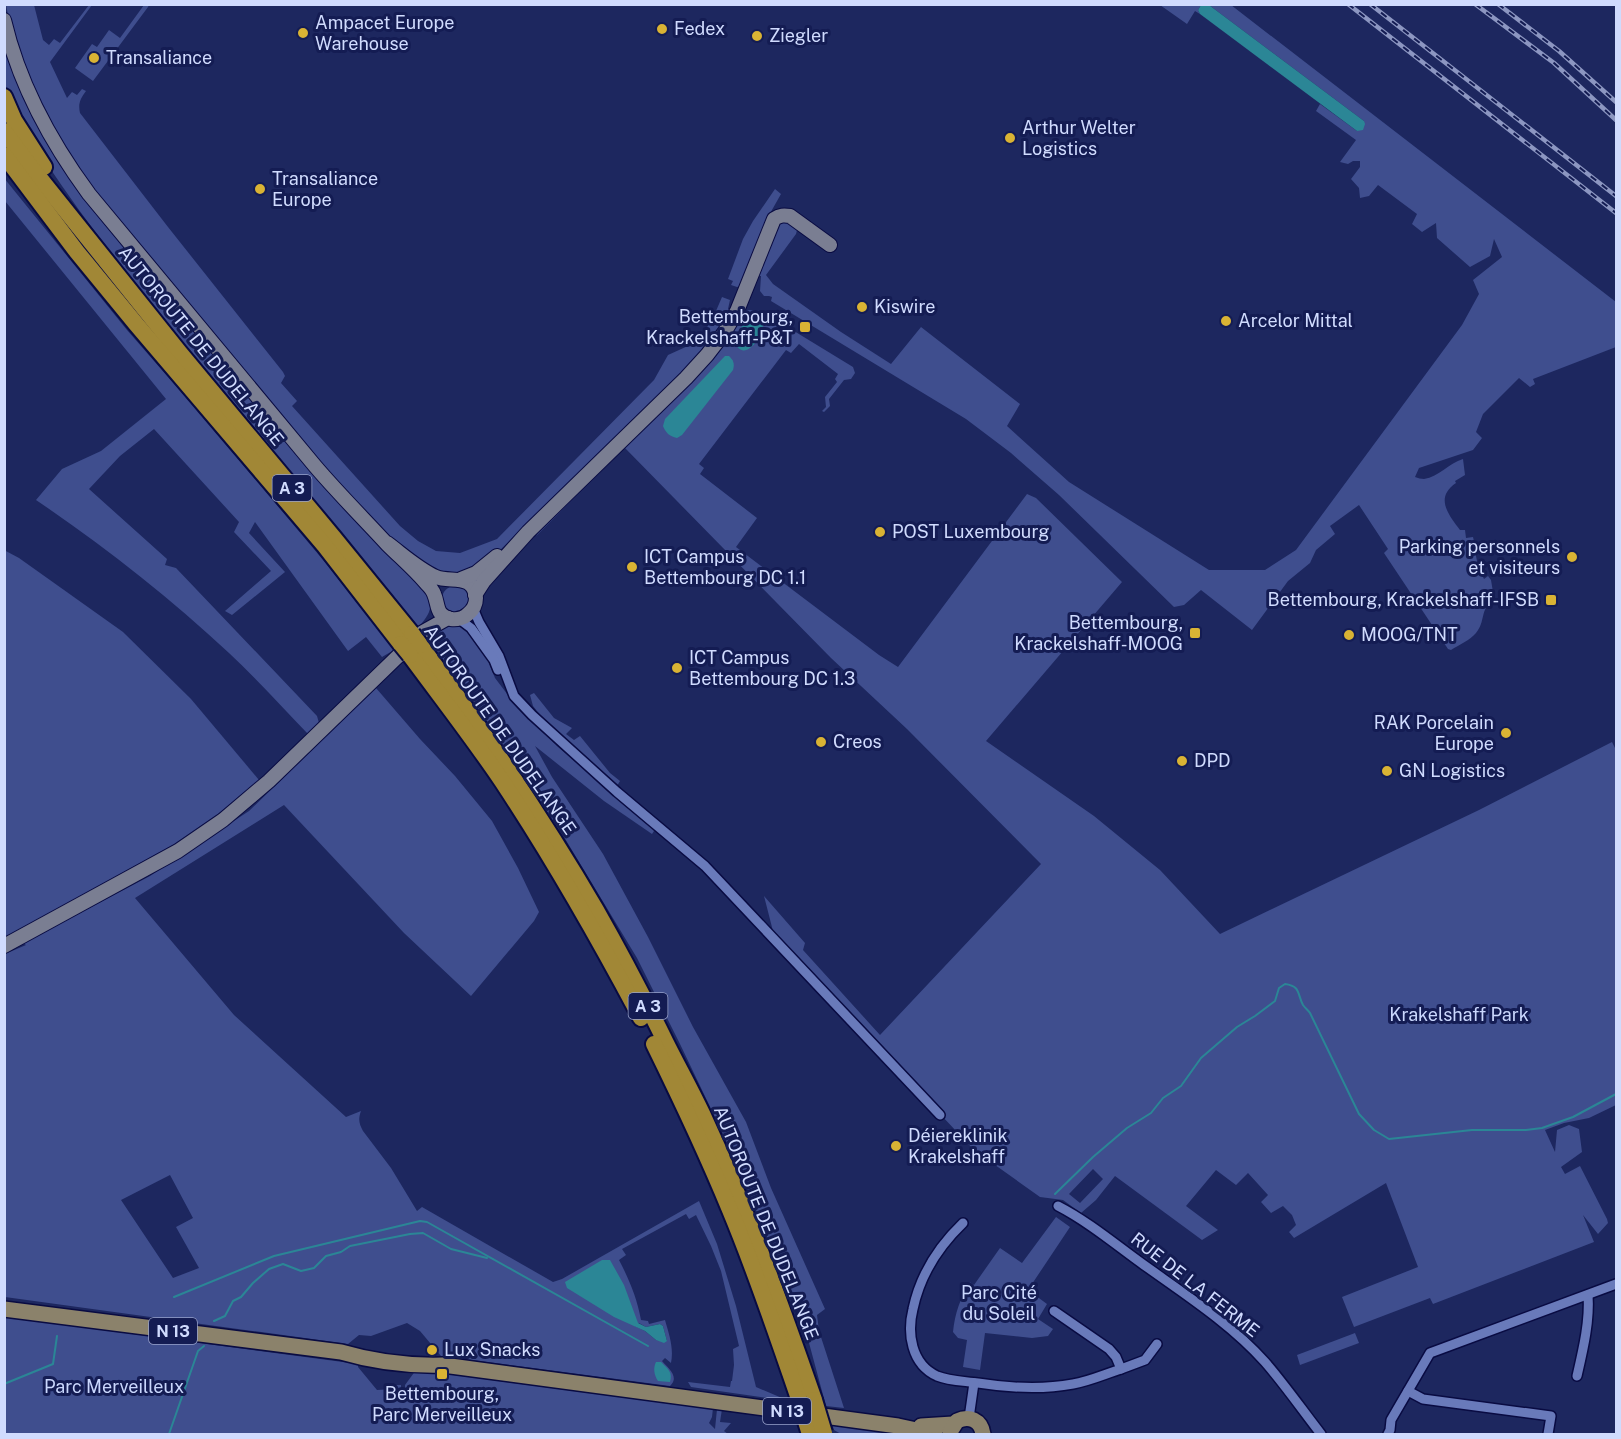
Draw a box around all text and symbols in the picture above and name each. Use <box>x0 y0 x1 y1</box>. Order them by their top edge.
place label: Ampacet Europe Warehouse <box>315 12 454 54</box>
place label: Fedex <box>674 18 725 39</box>
marker: Fedex <box>655 22 669 36</box>
place label: Ziegler <box>769 25 828 46</box>
marker: Ampacet Europe Warehouse <box>296 26 310 40</box>
marker: Ziegler <box>750 29 764 43</box>
place label: Transaliance <box>106 47 212 68</box>
marker: Transaliance <box>87 51 101 65</box>
place label: Arthur Welter Logistics <box>1022 117 1136 159</box>
marker: Arthur Welter Logistics <box>1003 131 1017 145</box>
place label: Transaliance Europe <box>272 168 378 210</box>
marker: Transaliance Europe <box>253 182 267 196</box>
street label: AUTOROUTE DE DUDELANGE <box>114 242 288 450</box>
place label: Kiswire <box>874 296 936 317</box>
marker: Kiswire <box>855 300 869 314</box>
place label: Bettembourg, Krackelshaff-P&T <box>646 306 793 348</box>
place label: Arcelor Mittal <box>1238 310 1353 331</box>
marker: Arcelor Mittal <box>1219 314 1233 328</box>
marker: Bettembourg, Krackelshaff-P&T <box>798 320 812 334</box>
road number: A 3 <box>272 475 312 501</box>
place label: POST Luxembourg <box>892 521 1049 542</box>
marker: POST Luxembourg <box>873 525 887 539</box>
place label: Parking personnels et visiteurs <box>1399 536 1560 578</box>
place label: ICT Campus Bettembourg DC 1.1 <box>644 546 806 588</box>
marker: Parking personnels et visiteurs <box>1565 550 1579 564</box>
marker: ICT Campus Bettembourg DC 1.1 <box>625 560 639 574</box>
place label: Bettembourg, Krackelshaff-IFSB <box>1268 589 1539 610</box>
marker: Bettembourg, Krackelshaff-IFSB <box>1544 593 1558 607</box>
place label: Bettembourg, Krackelshaff-MOOG <box>1014 612 1183 654</box>
street label: AUTOROUTE DE DUDELANGE <box>420 621 581 838</box>
place label: MOOG/TNT <box>1361 624 1458 645</box>
marker: Bettembourg, Krackelshaff-MOOG <box>1188 626 1202 640</box>
marker: MOOG/TNT <box>1342 628 1356 642</box>
place label: ICT Campus Bettembourg DC 1.3 <box>689 647 855 689</box>
marker: ICT Campus Bettembourg DC 1.3 <box>670 661 684 675</box>
place label: RAK Porcelain Europe <box>1374 712 1494 754</box>
marker: RAK Porcelain Europe <box>1499 726 1513 740</box>
place label: Creos <box>833 731 882 752</box>
marker: Creos <box>814 735 828 749</box>
place label: DPD <box>1194 750 1230 771</box>
marker: DPD <box>1175 754 1189 768</box>
place label: GN Logistics <box>1399 760 1505 781</box>
marker: GN Logistics <box>1380 764 1394 778</box>
road number: A 3 <box>628 993 668 1019</box>
park label: Krakelshaff Park <box>1389 1004 1529 1025</box>
street label: AUTOROUTE DE DUDELANGE <box>710 1103 823 1343</box>
place label: Déiereklinik Krakelshaff <box>908 1125 1008 1167</box>
marker: Déiereklinik Krakelshaff <box>889 1139 903 1153</box>
street label: RUE DE LA FERME <box>1127 1228 1264 1341</box>
park label: Parc Cité du Soleil <box>961 1282 1037 1324</box>
road number: N 13 <box>149 1318 197 1344</box>
place label: Lux Snacks <box>444 1339 540 1360</box>
marker: Lux Snacks <box>425 1343 439 1357</box>
marker: Bettembourg, Parc Merveilleux <box>435 1367 449 1381</box>
park label: Parc Merveilleux <box>44 1376 184 1397</box>
place label: Bettembourg, Parc Merveilleux <box>372 1383 512 1425</box>
road number: N 13 <box>763 1398 811 1424</box>

